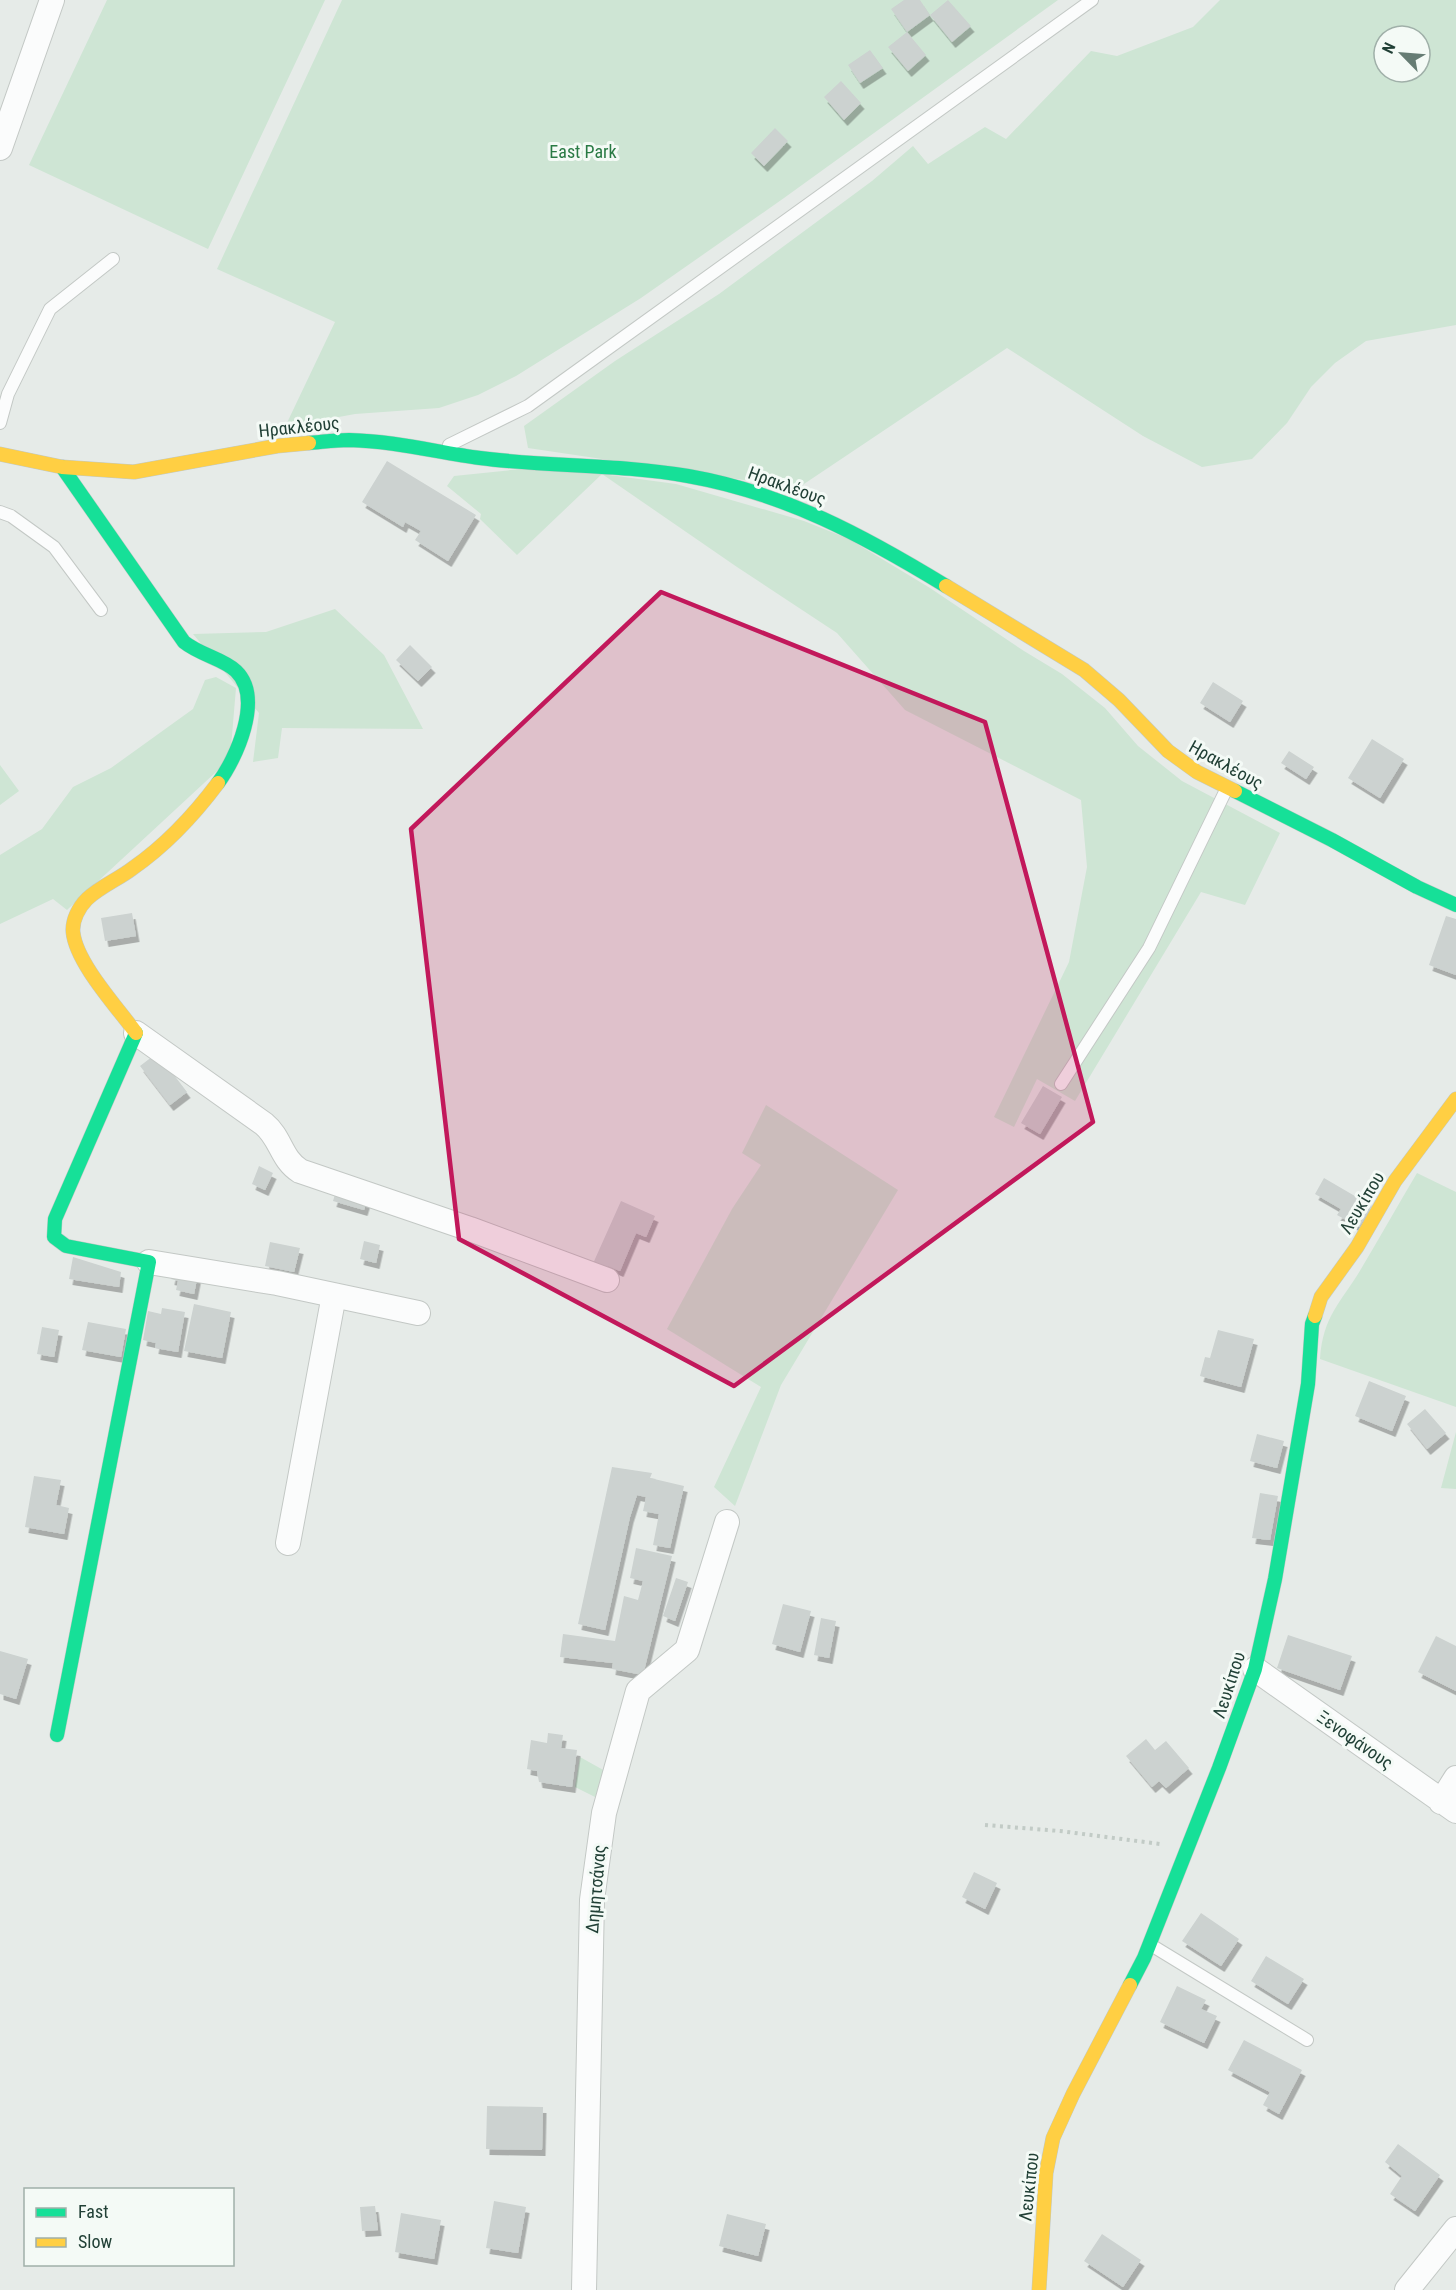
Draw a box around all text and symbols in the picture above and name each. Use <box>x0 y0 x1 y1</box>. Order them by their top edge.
north arrow <box>1372 24 1432 84</box>
text: N <box>1378 39 1400 56</box>
park label: East Park <box>549 141 617 162</box>
street label: Ηρακλέους <box>257 412 340 441</box>
street label: Ηρακλέους <box>745 462 829 509</box>
street label: Ηρακλέους <box>1186 736 1267 793</box>
street label: Λευκίπου <box>1335 1168 1388 1238</box>
street label: Λευκίπου <box>1208 1649 1249 1721</box>
street label: Ξενοφάνους <box>1313 1706 1397 1773</box>
street label: Δημητσάνας <box>581 1844 610 1934</box>
street label: Λευκίπου <box>1014 2152 1043 2222</box>
legend <box>24 2188 234 2266</box>
text: Fast <box>78 2201 109 2222</box>
text: Slow <box>78 2231 113 2252</box>

